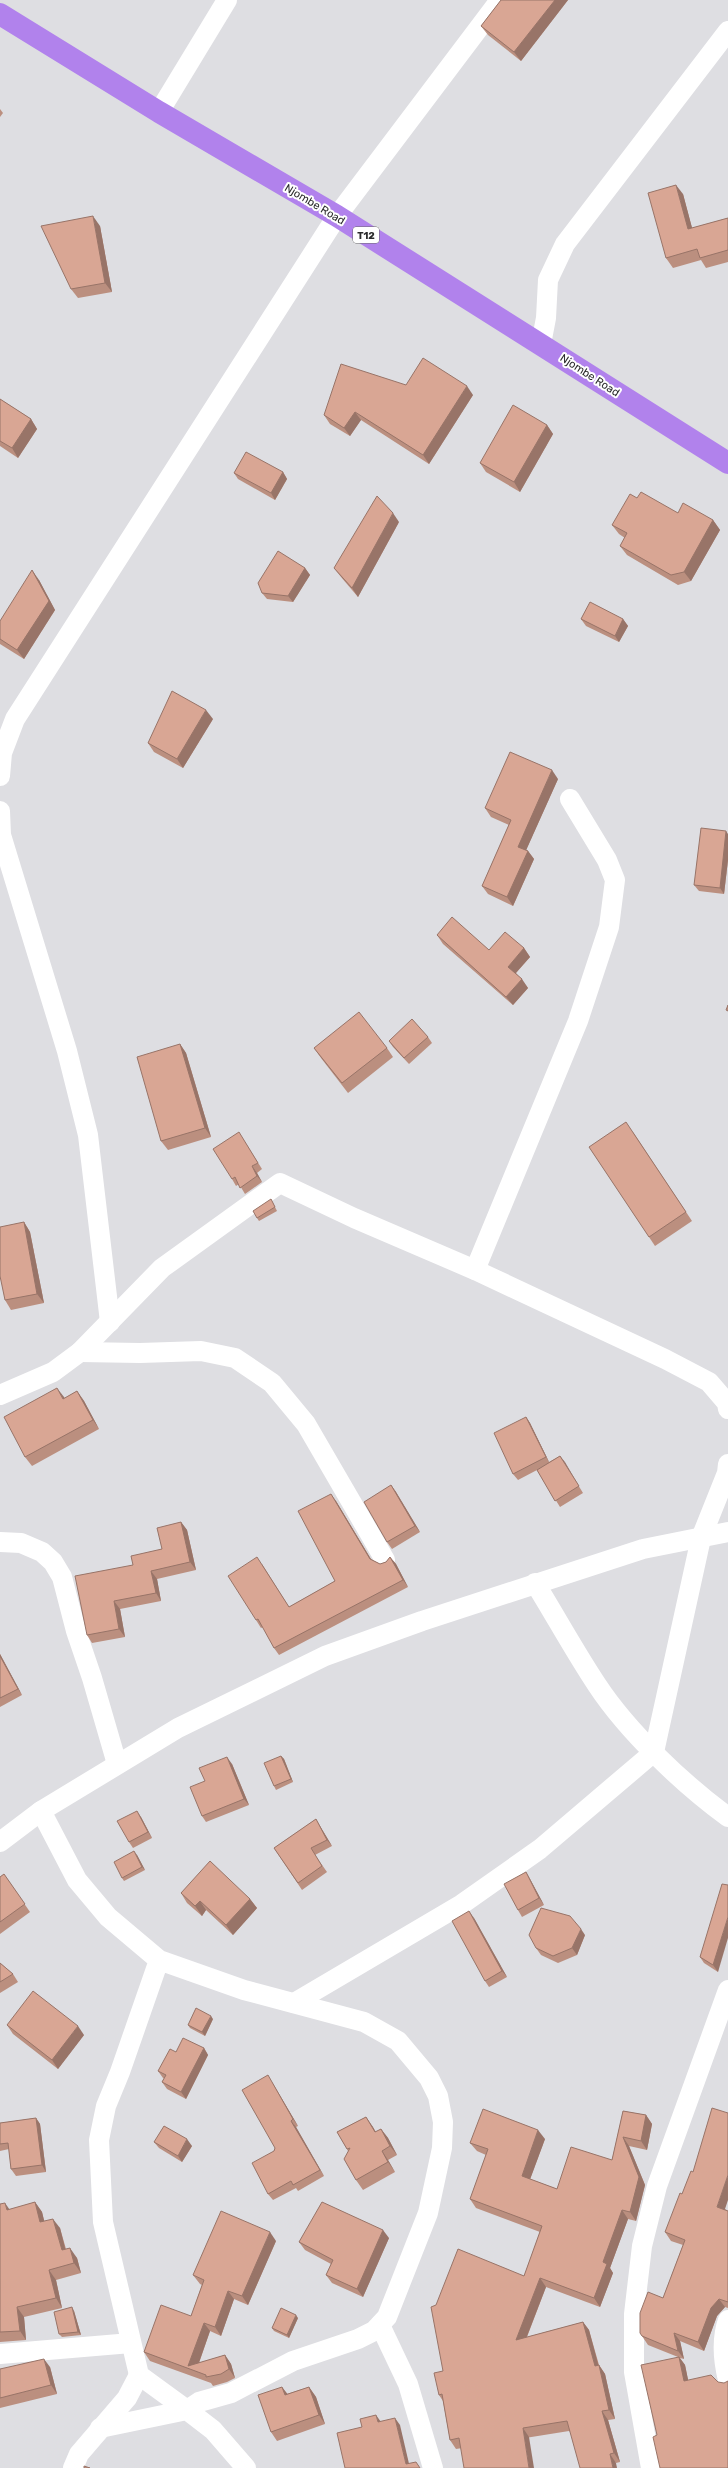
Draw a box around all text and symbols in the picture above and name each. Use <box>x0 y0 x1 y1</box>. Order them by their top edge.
street label: Njombe Road <box>282 181 347 228</box>
road number: T12 <box>353 227 379 243</box>
street label: Njombe Road <box>558 351 622 399</box>

